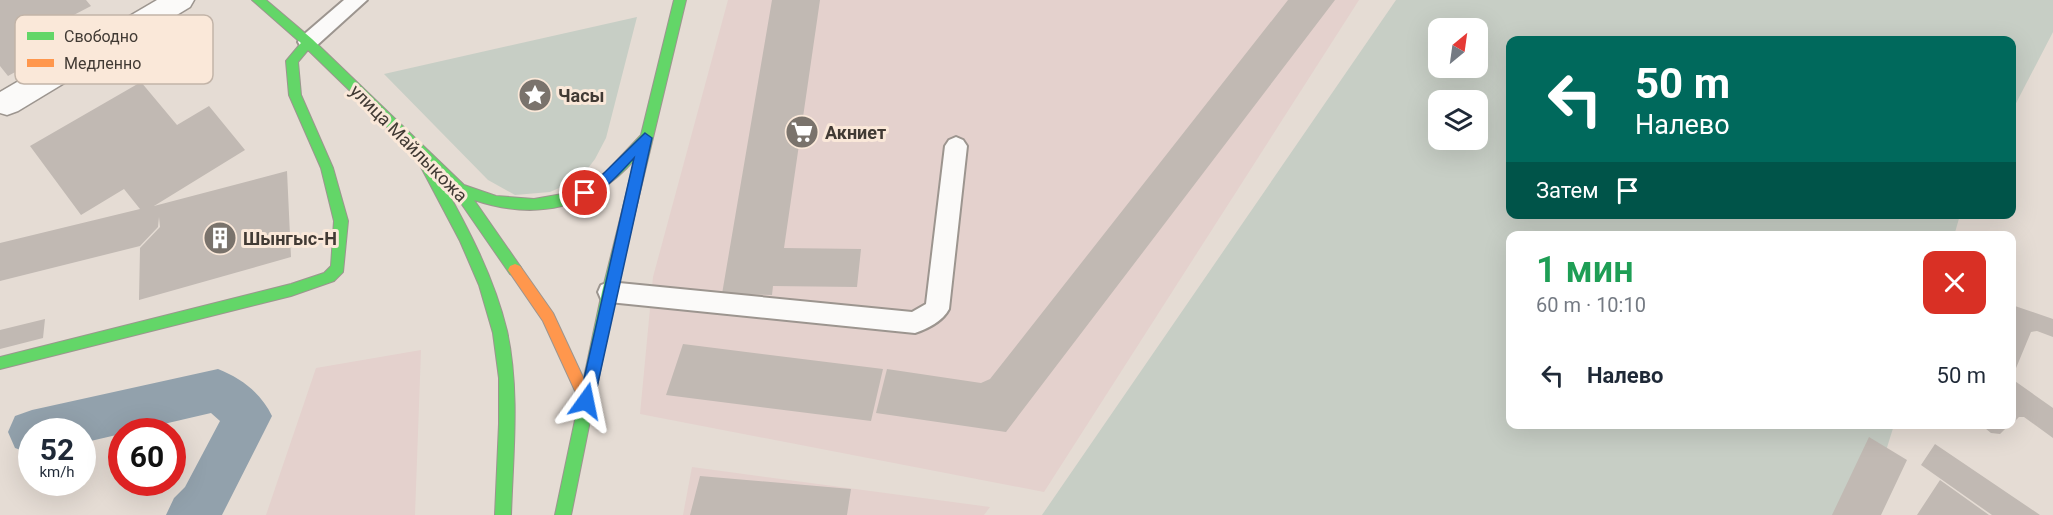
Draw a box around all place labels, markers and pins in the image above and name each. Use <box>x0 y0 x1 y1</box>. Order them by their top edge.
place icon: Часы <box>517 77 553 113</box>
place label: Часы <box>558 85 604 106</box>
supermarket icon: Акниет <box>784 114 820 150</box>
place label: Акниет <box>825 122 886 143</box>
pin <box>559 167 610 218</box>
building icon: Шынгыс-Н <box>202 220 238 256</box>
place label: Шынгыс-Н <box>243 228 337 249</box>

